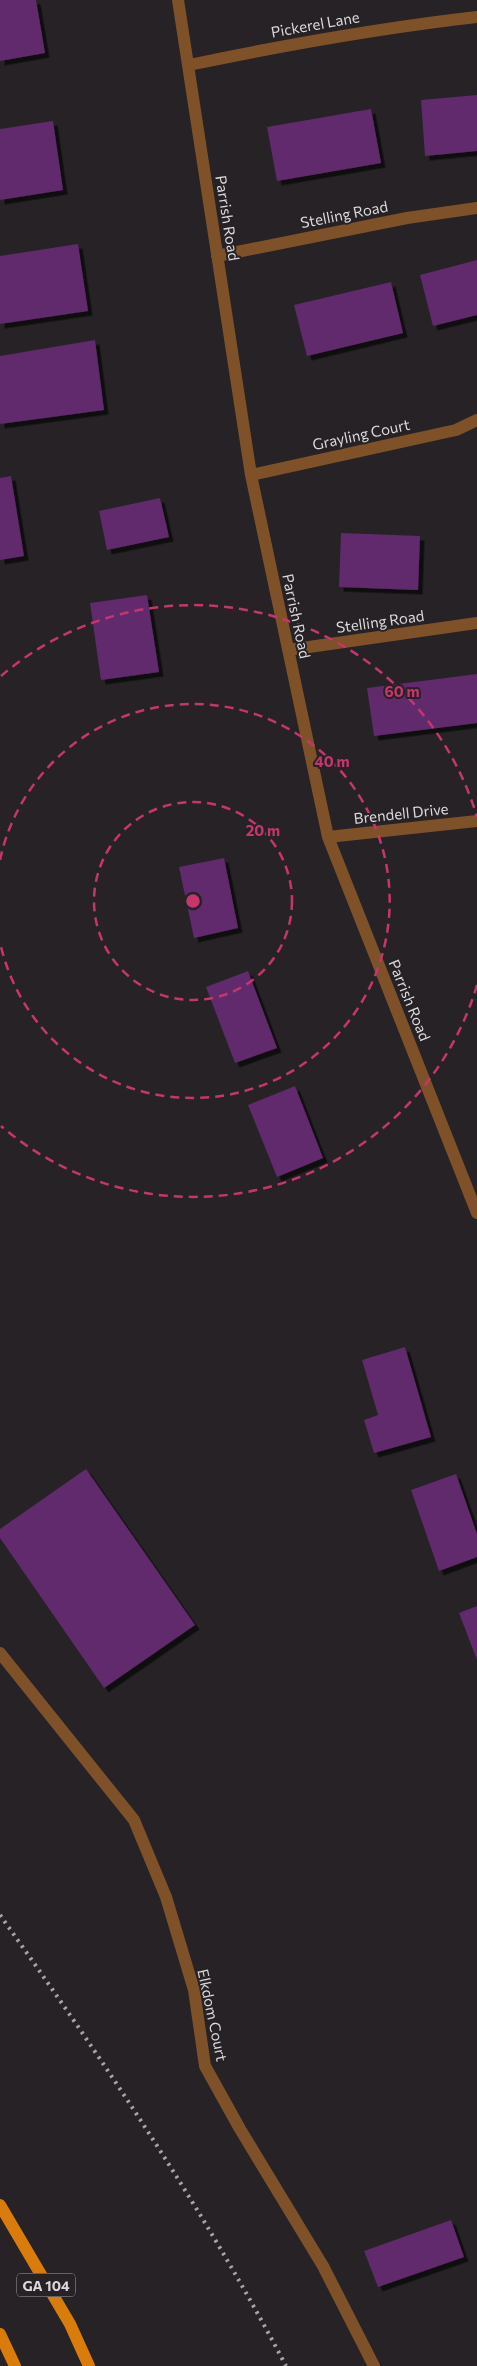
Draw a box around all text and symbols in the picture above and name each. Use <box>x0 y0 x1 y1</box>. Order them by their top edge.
street label: Pickerel Lane <box>269 7 361 41</box>
street label: Parrish Road <box>212 174 244 262</box>
street label: Stelling Road <box>299 197 389 231</box>
street label: Grayling Court <box>311 415 411 453</box>
street label: Parrish Road <box>279 572 315 660</box>
street label: Stelling Road <box>335 606 425 636</box>
text: 60 m <box>384 682 420 700</box>
text: 40 m <box>314 752 350 770</box>
street label: Brendell Drive <box>353 799 449 827</box>
text: 20 m <box>246 821 280 839</box>
centre of rings <box>184 892 202 910</box>
street label: Parrish Road <box>385 957 435 1043</box>
street label: Elkdom Court <box>194 1967 232 2063</box>
road number: GA 104 <box>17 2274 75 2296</box>

